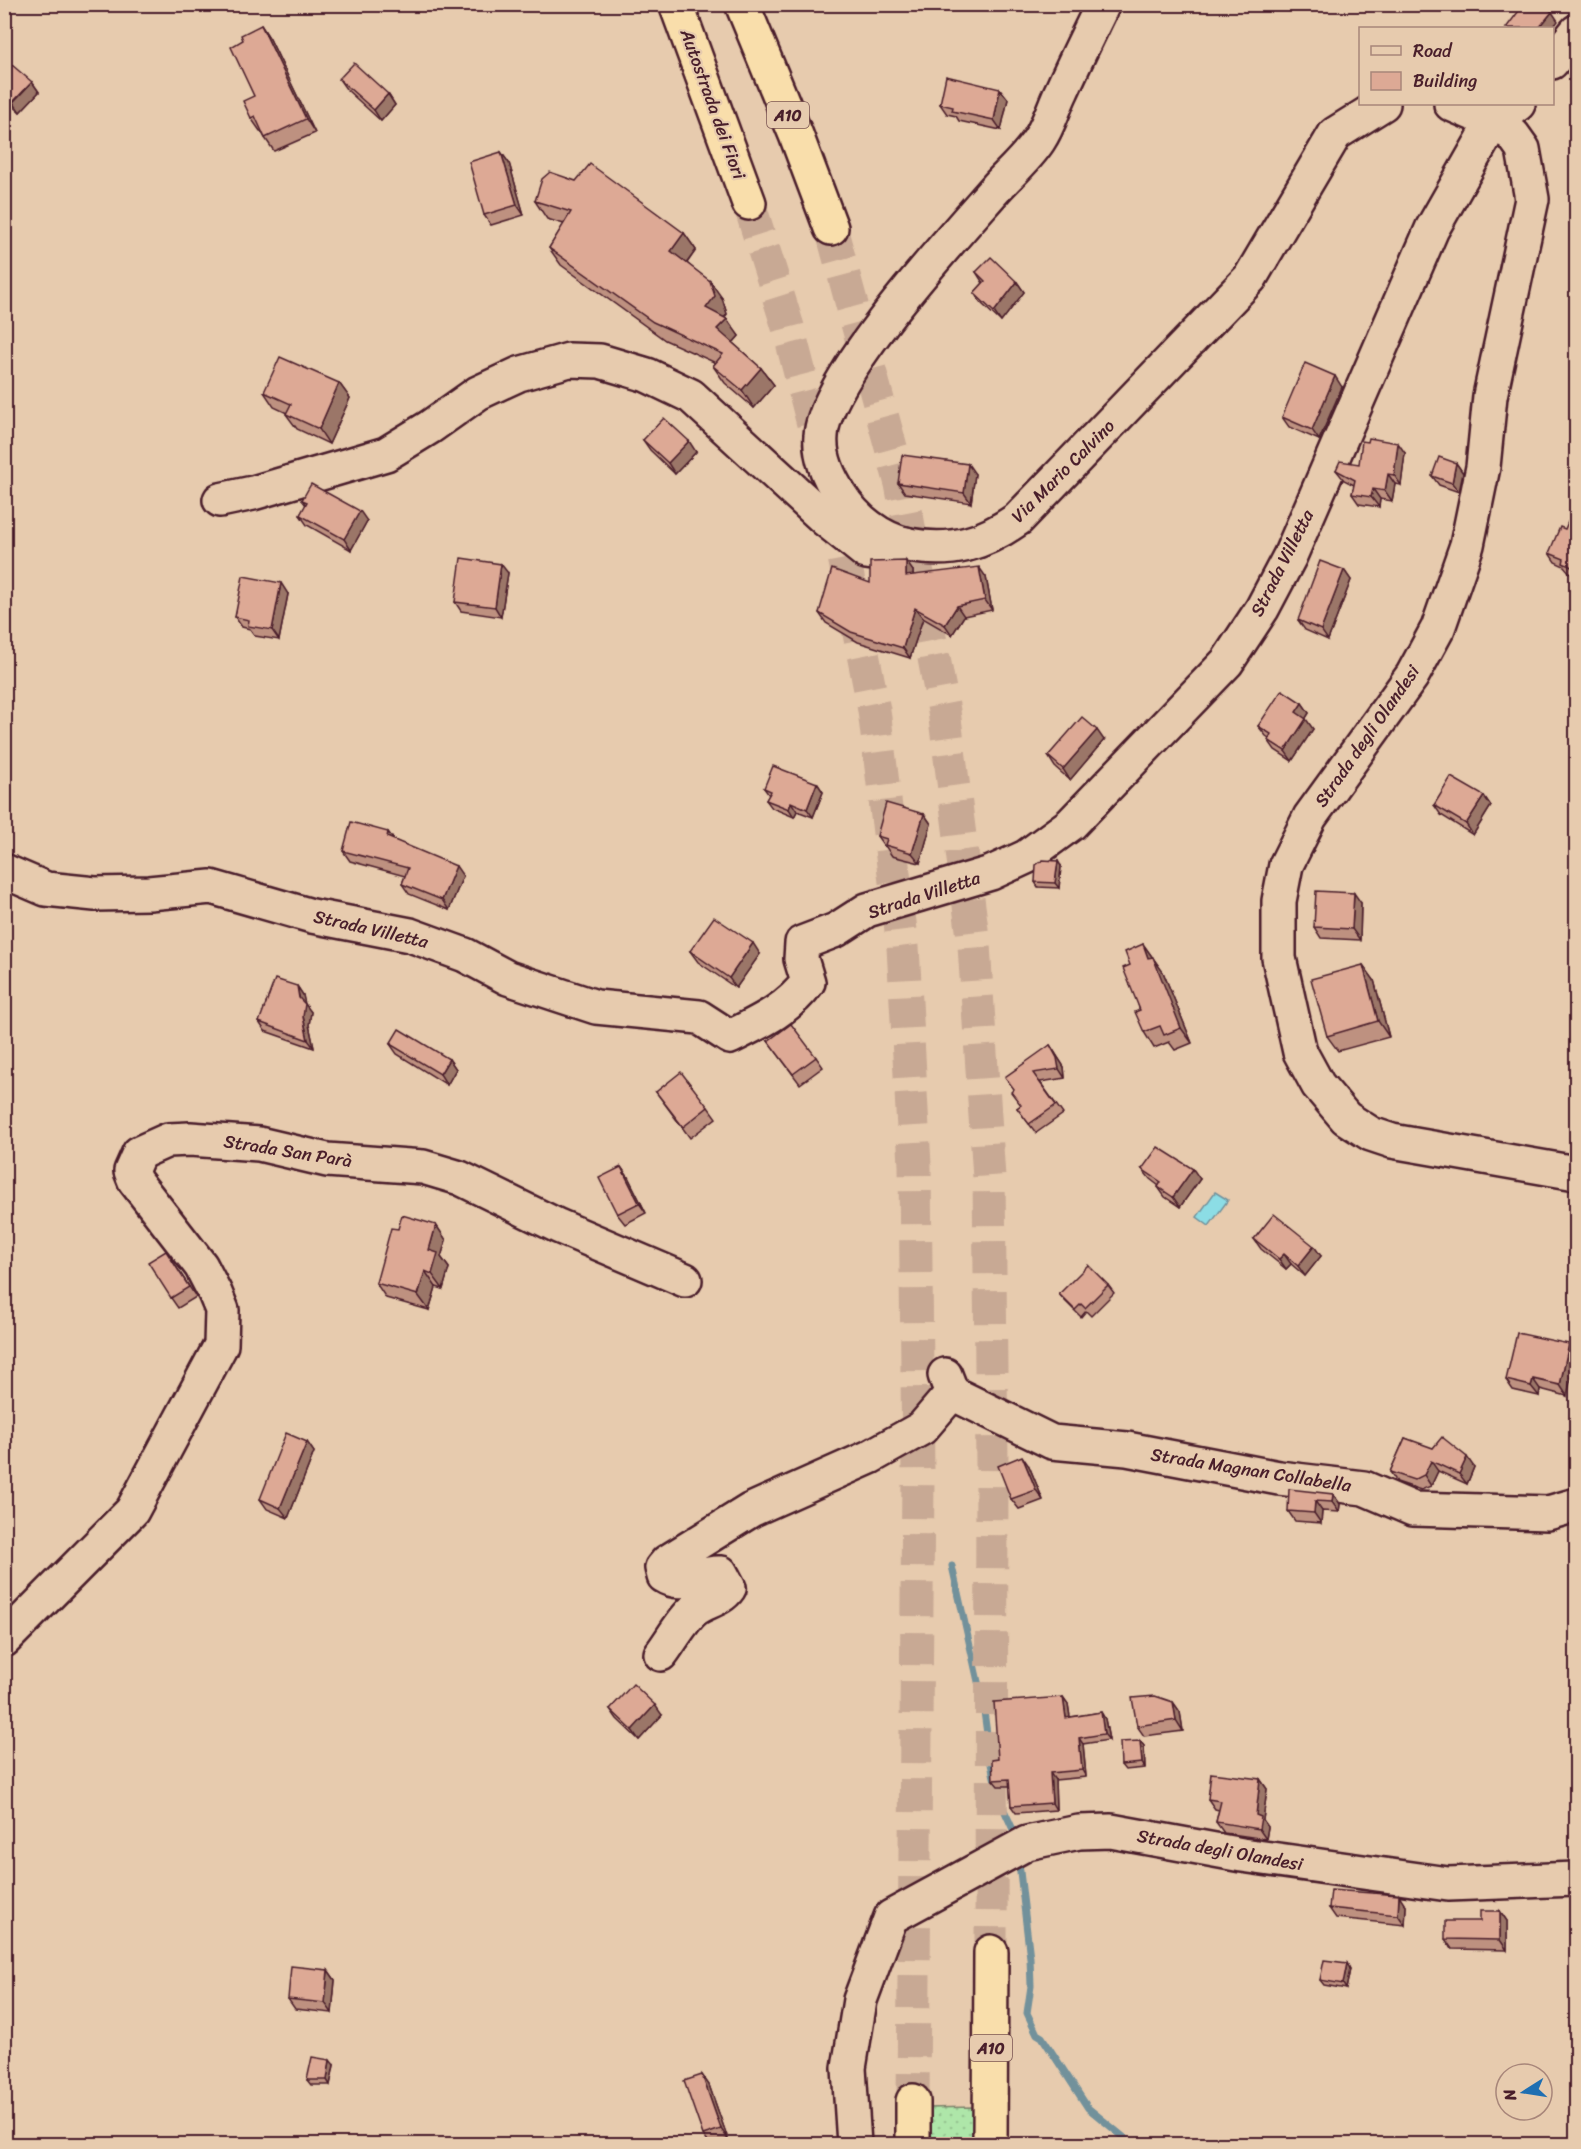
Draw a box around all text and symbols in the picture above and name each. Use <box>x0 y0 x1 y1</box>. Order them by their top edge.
street label: Autostrada dei Fiori <box>671 23 755 185</box>
legend <box>1359 27 1554 105</box>
text: Road <box>1413 35 1453 67</box>
text: Building <box>1413 65 1477 97</box>
road number: A10 <box>767 102 809 128</box>
street label: Via Mario Calvino <box>1003 411 1123 531</box>
street label: Strada Villetta <box>1241 503 1323 622</box>
street label: Strada degli Olandesi <box>1306 657 1429 814</box>
street label: Strada Villetta <box>864 861 985 928</box>
street label: Strada Villetta <box>310 900 432 958</box>
street label: Strada San Parà <box>222 1125 354 1177</box>
street label: Strada Magnan Collabella <box>1148 1438 1355 1502</box>
street label: Strada degli Olandesi <box>1135 1820 1306 1881</box>
road number: A10 <box>970 2035 1012 2061</box>
north arrow <box>1494 2062 1554 2122</box>
text: N <box>1494 2086 1525 2104</box>

